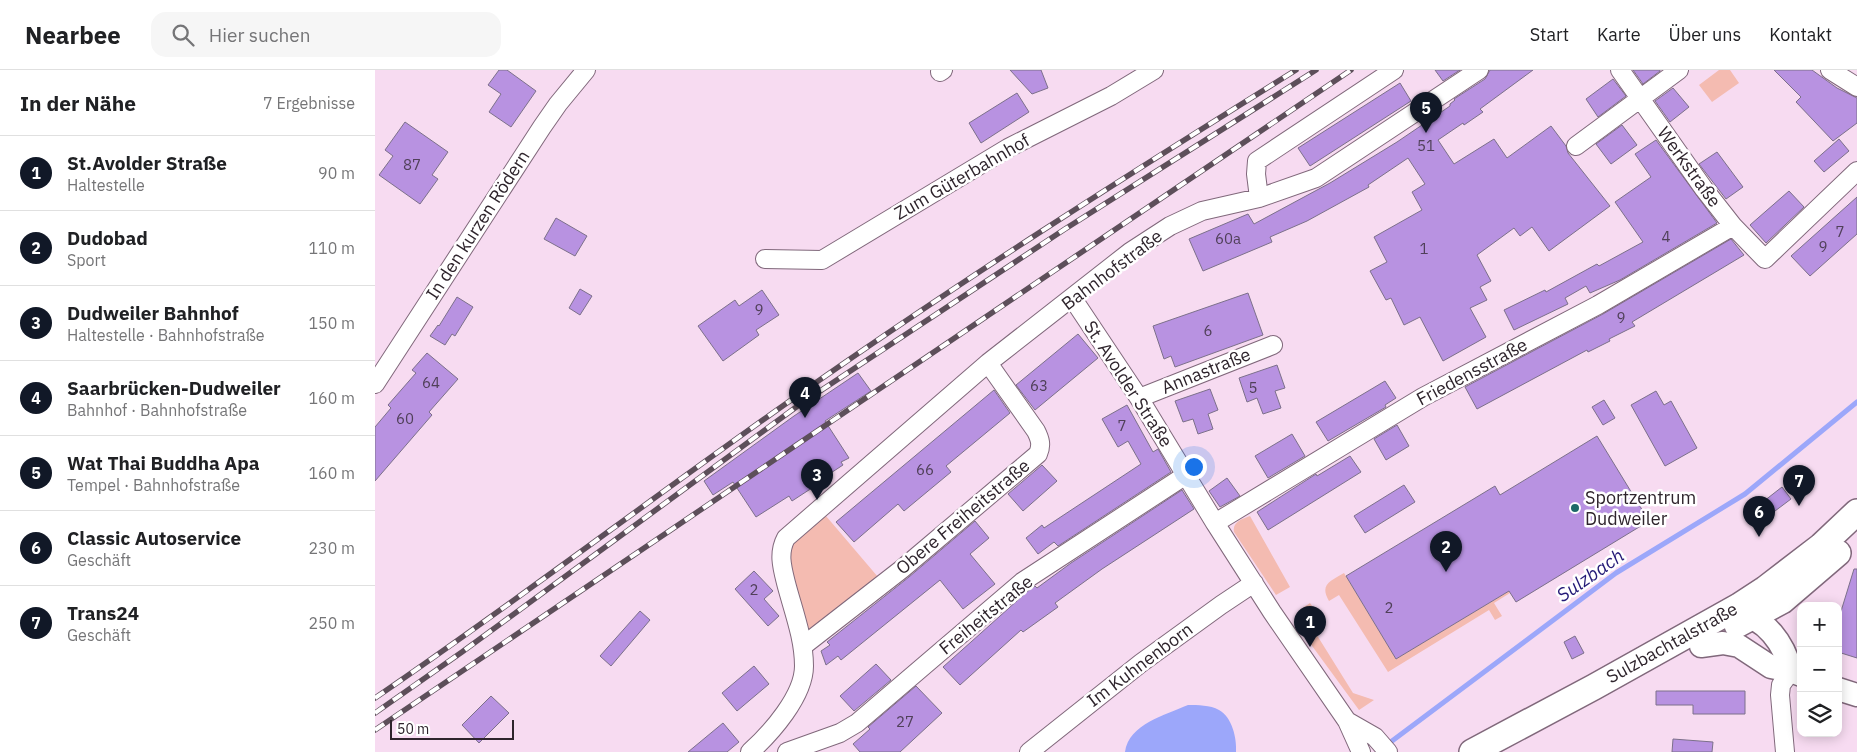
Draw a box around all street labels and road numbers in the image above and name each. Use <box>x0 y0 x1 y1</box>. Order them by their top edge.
street label: Werkstraße <box>1652 122 1726 212</box>
street label: Zum Güterbahnhof <box>890 128 1034 225</box>
street label: In den kurzen Rödern <box>421 146 535 304</box>
street label: Bahnhofstraße <box>1057 224 1167 315</box>
street label: St. Avolder Straße <box>1079 316 1178 451</box>
street label: Friedensstraße <box>1412 333 1531 410</box>
street label: Annastraße <box>1158 342 1254 399</box>
street label: Obere Freiheitstraße <box>891 454 1034 579</box>
street label: Freiheitstraße <box>934 570 1037 659</box>
street label: Sulzbachtalstraße <box>1602 597 1742 688</box>
street label: Im Kuhnenborn <box>1082 617 1197 712</box>

